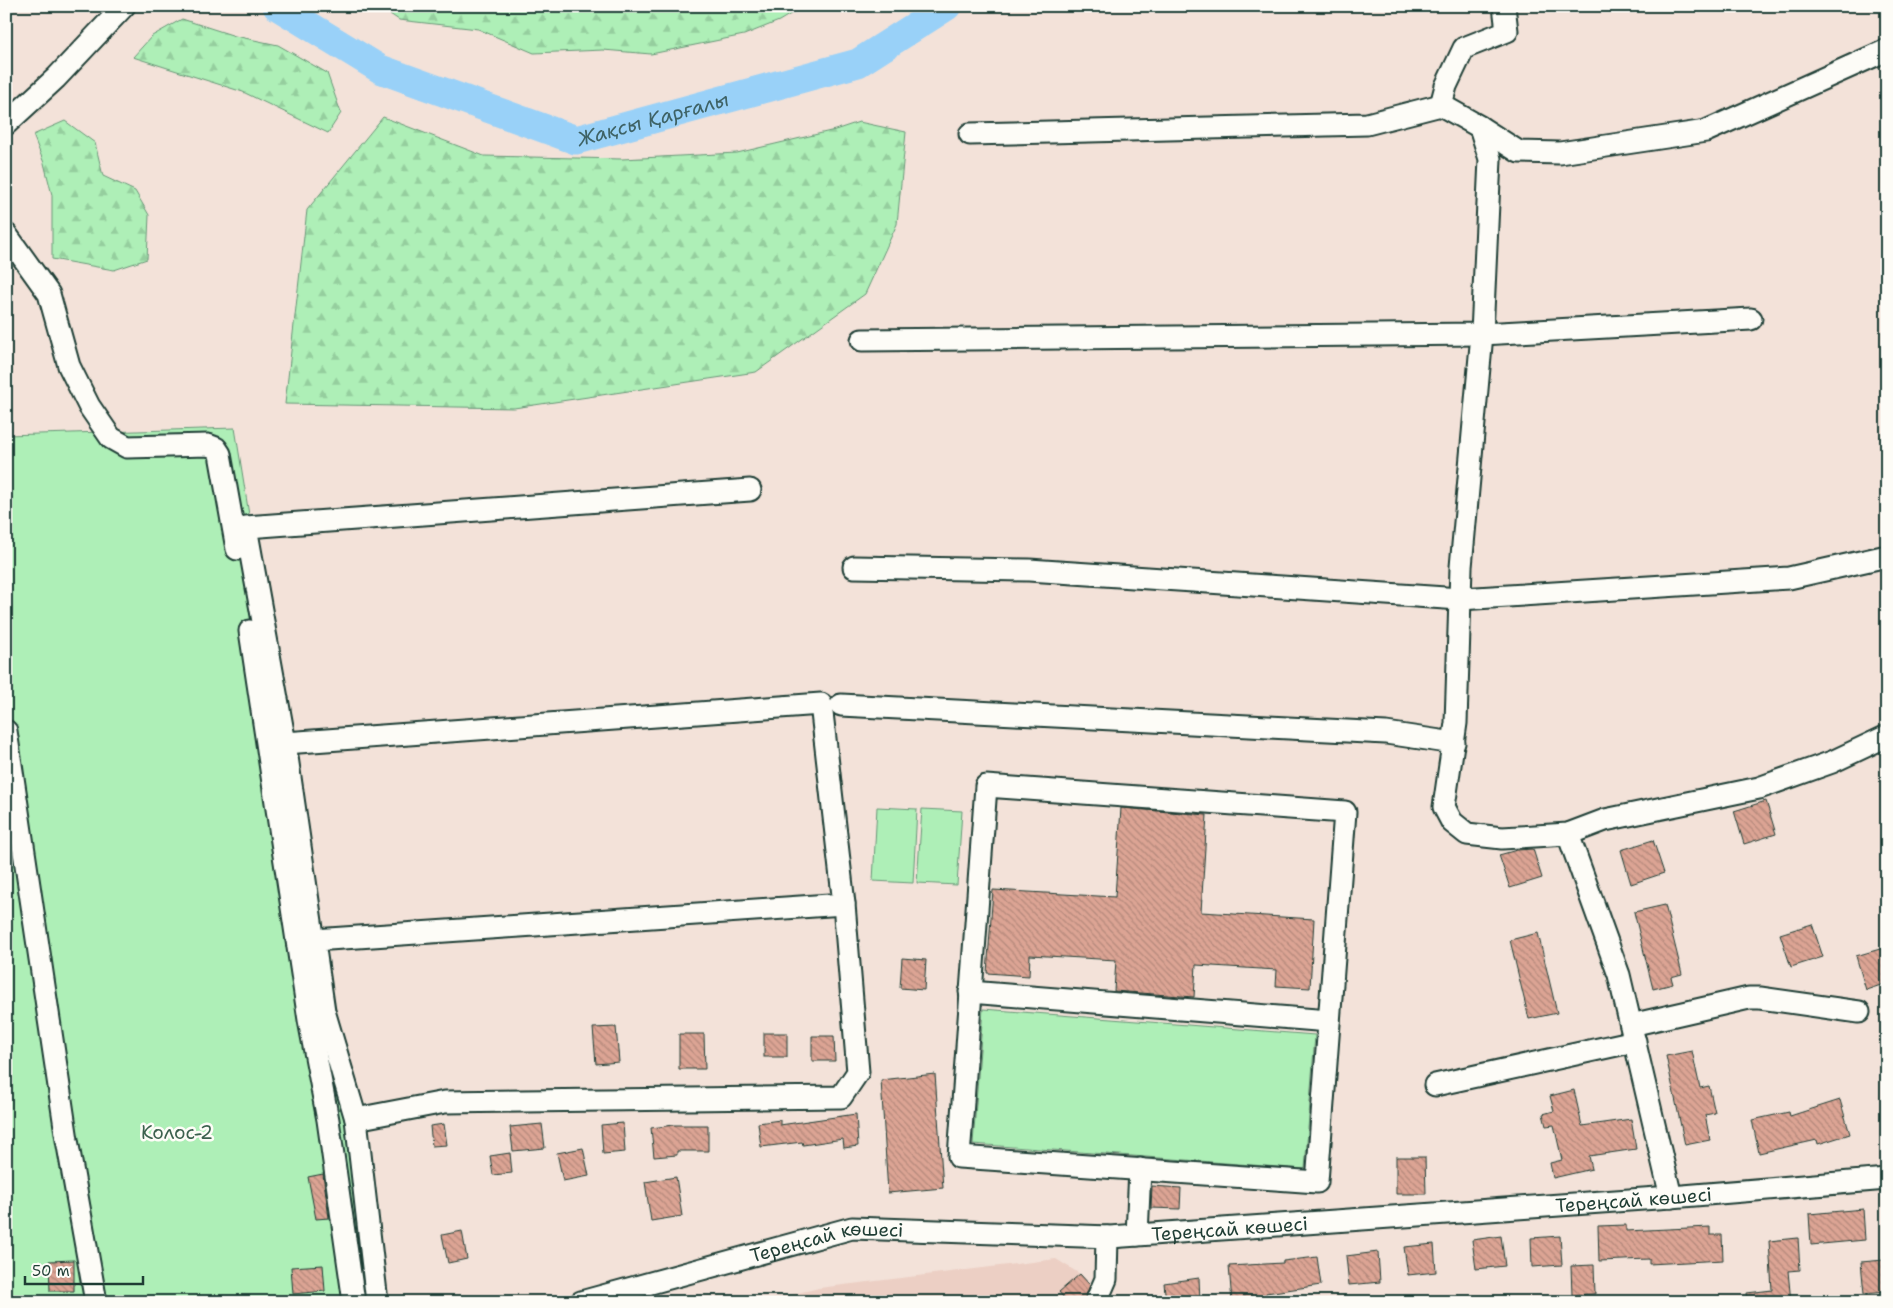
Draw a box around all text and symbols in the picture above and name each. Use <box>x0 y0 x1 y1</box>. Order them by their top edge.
water label: Жақсы Қарғалы <box>573 86 732 152</box>
park label: Колос-2 <box>141 1120 213 1145</box>
street label: Тереңсай көшесі <box>1555 1181 1713 1218</box>
street label: Тереңсай көшесі <box>1151 1210 1309 1247</box>
street label: Тереңсай көшесі <box>747 1215 904 1268</box>
scale bar <box>25 1253 142 1285</box>
text: 50 m <box>32 1261 70 1281</box>

